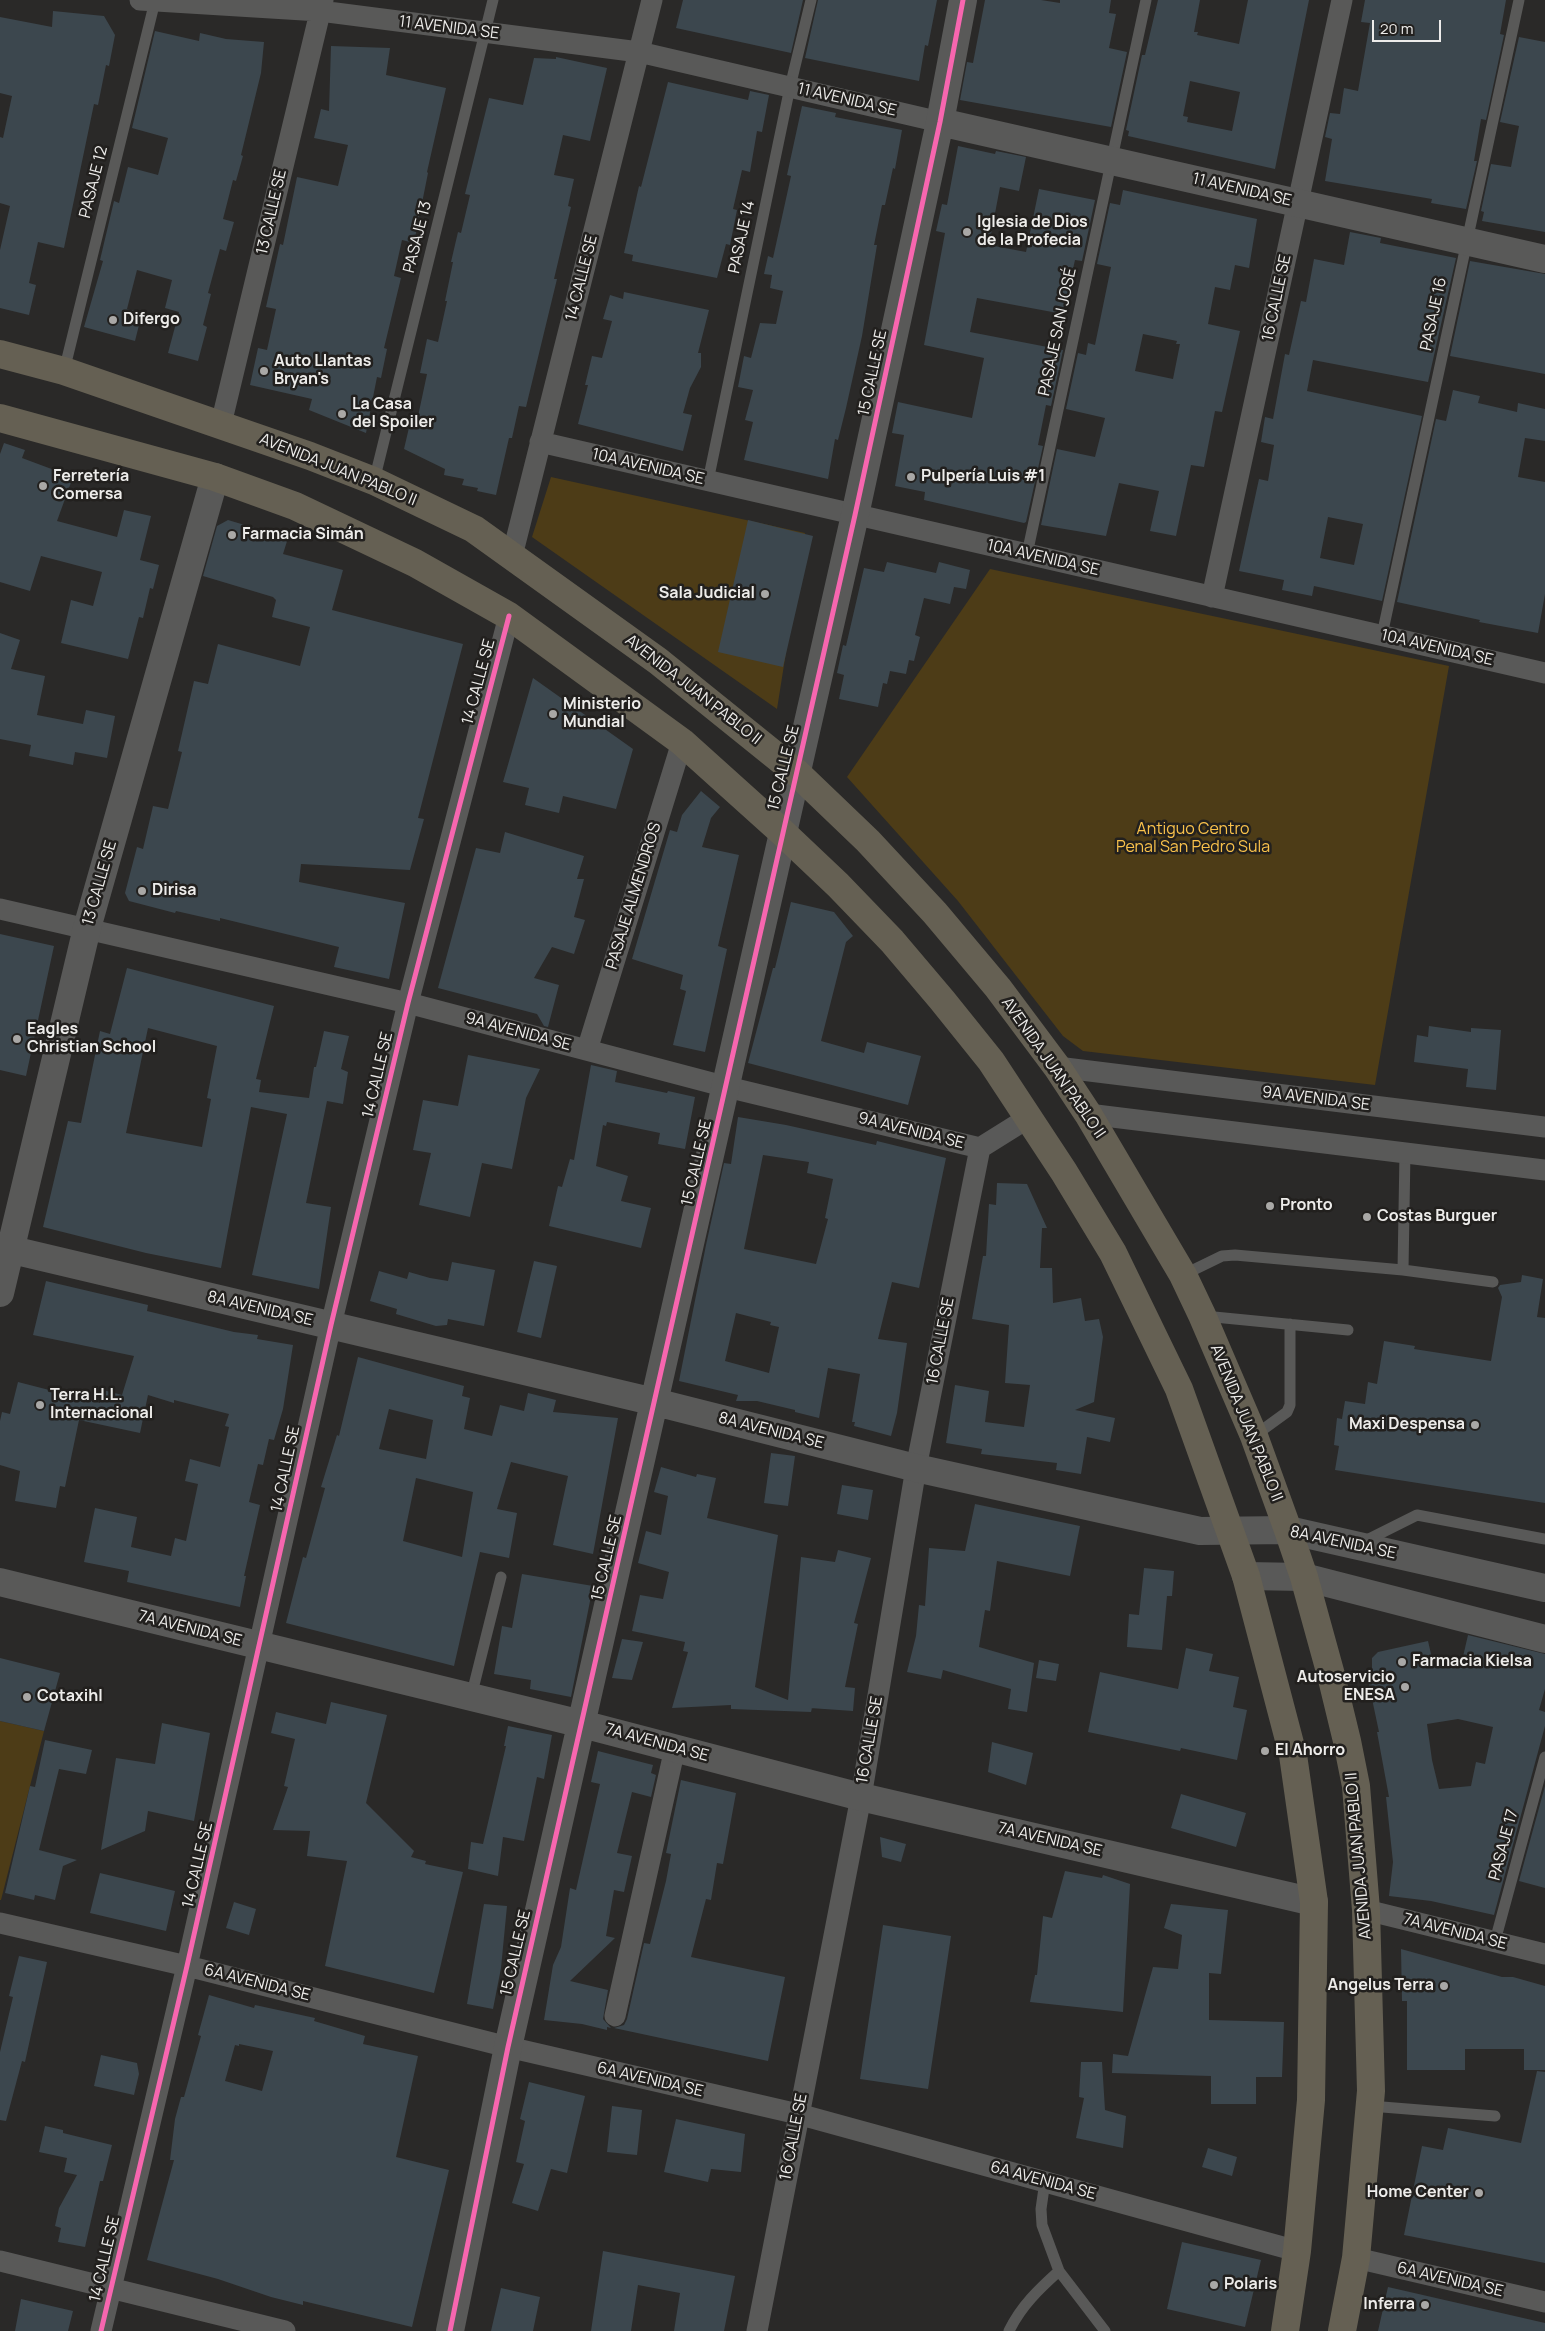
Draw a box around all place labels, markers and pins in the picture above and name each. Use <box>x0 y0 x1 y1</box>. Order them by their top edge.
place label: Iglesia de Dios de la Profecia <box>977 213 1088 251</box>
marker: Iglesia de Dios de la Profecia <box>961 226 973 238</box>
place label: Difergo <box>123 310 180 330</box>
marker: Difergo <box>107 314 119 326</box>
place label: Auto Llantas Bryan's <box>274 352 371 390</box>
marker: Auto Llantas Bryan's <box>258 365 270 377</box>
place label: La Casa del Spoiler <box>352 395 434 433</box>
marker: La Casa del Spoiler <box>336 408 348 420</box>
place label: Ferretería Comersa <box>53 467 129 505</box>
place label: Pulpería Luis #1 <box>921 467 1045 487</box>
marker: Pulpería Luis #1 <box>905 471 917 483</box>
marker: Ferretería Comersa <box>37 480 49 492</box>
place label: Farmacia Simán <box>242 525 364 545</box>
marker: Farmacia Simán <box>226 529 238 541</box>
place label: Sala Judicial <box>659 584 755 604</box>
marker: Sala Judicial <box>759 588 771 600</box>
place label: Ministerio Mundial <box>563 695 641 733</box>
marker: Ministerio Mundial <box>547 708 559 720</box>
place label: Dirisa <box>152 881 196 901</box>
marker: Dirisa <box>136 885 148 897</box>
place label: Eagles Christian School <box>27 1020 156 1058</box>
marker: Eagles Christian School <box>11 1033 23 1045</box>
place label: Pronto <box>1280 1196 1333 1216</box>
marker: Pronto <box>1264 1200 1276 1212</box>
place label: Costas Burguer <box>1377 1207 1497 1227</box>
marker: Costas Burguer <box>1361 1211 1373 1223</box>
place label: Terra H.L. Internacional <box>50 1386 153 1424</box>
marker: Terra H.L. Internacional <box>34 1399 46 1411</box>
place label: Maxi Despensa <box>1349 1415 1465 1435</box>
marker: Maxi Despensa <box>1469 1419 1481 1431</box>
place label: Farmacia Kielsa <box>1412 1652 1532 1672</box>
marker: Farmacia Kielsa <box>1396 1656 1408 1668</box>
place label: Autoservicio ENESA <box>1297 1668 1395 1706</box>
marker: Autoservicio ENESA <box>1399 1681 1411 1693</box>
place label: Cotaxihl <box>37 1687 103 1707</box>
marker: Cotaxihl <box>21 1691 33 1703</box>
place label: El Ahorro <box>1275 1741 1345 1761</box>
marker: El Ahorro <box>1259 1745 1271 1757</box>
place label: Angelus Terra <box>1328 1976 1434 1996</box>
marker: Angelus Terra <box>1438 1980 1450 1992</box>
place label: Home Center <box>1367 2183 1469 2203</box>
marker: Home Center <box>1473 2187 1485 2199</box>
place label: Polaris <box>1224 2275 1277 2295</box>
marker: Polaris <box>1208 2279 1220 2291</box>
place label: Inferra <box>1363 2295 1415 2315</box>
marker: Inferra <box>1419 2299 1431 2311</box>

